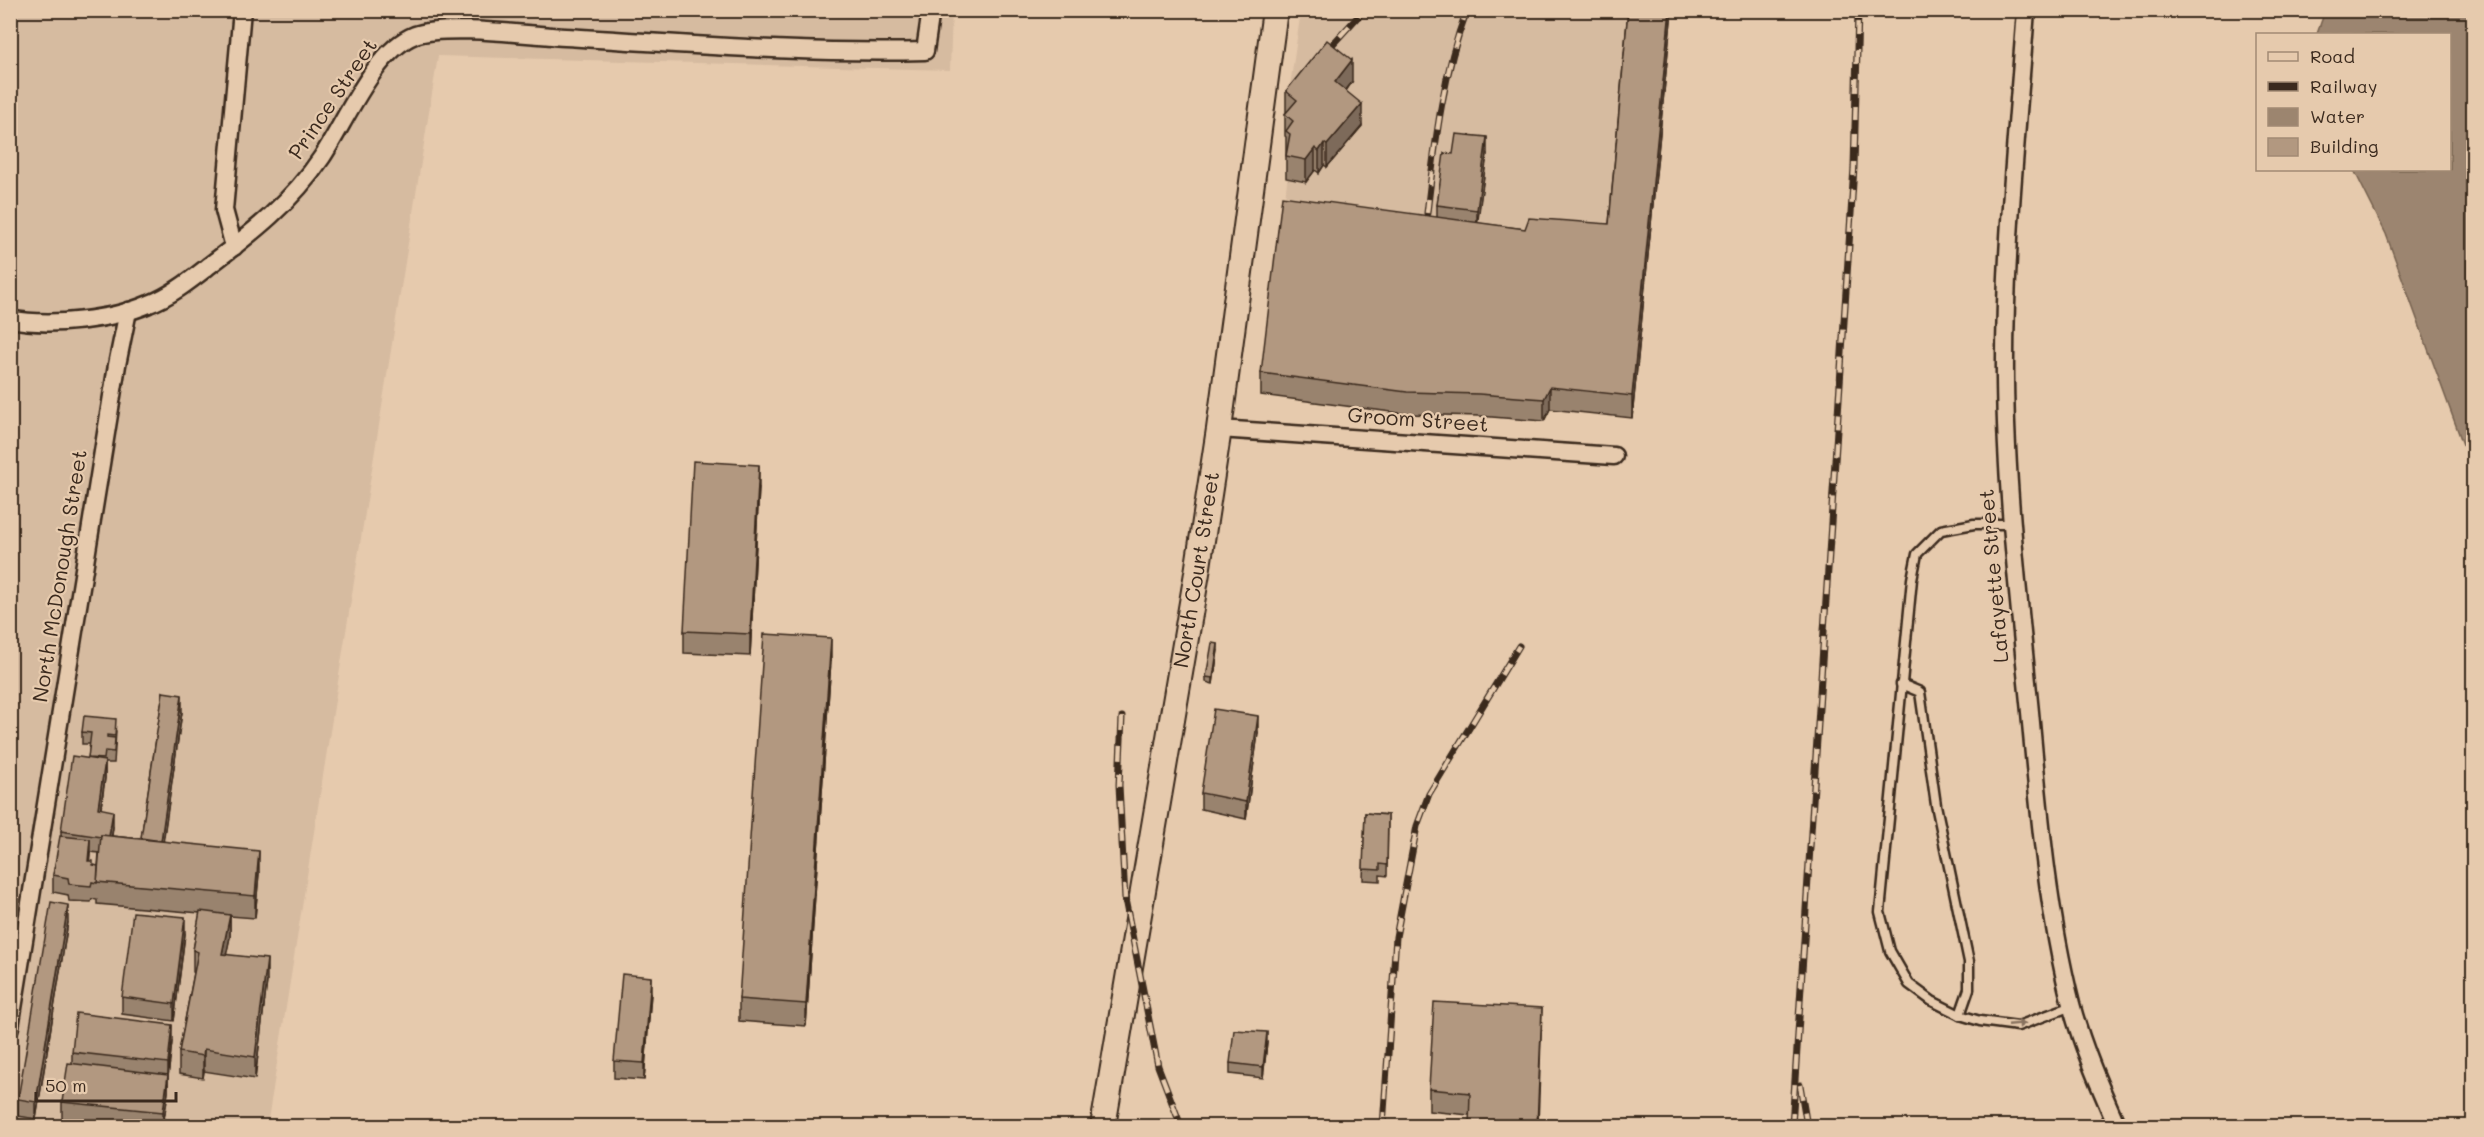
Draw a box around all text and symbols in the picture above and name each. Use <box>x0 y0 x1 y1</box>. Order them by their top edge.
street label: Prince Street <box>281 32 382 164</box>
legend <box>2256 33 2451 171</box>
text: Road <box>2310 44 2355 68</box>
text: Railway <box>2310 74 2377 98</box>
text: Water <box>2310 104 2365 128</box>
text: Building <box>2310 134 2378 158</box>
street label: Groom Street <box>1347 400 1490 437</box>
street label: North McDonough Street <box>25 448 92 704</box>
street label: North Court Street <box>1166 469 1224 670</box>
street label: Lafayette Street <box>1971 488 2014 664</box>
one-way arrow <box>2008 1019 2027 1029</box>
scale bar <box>36 1065 176 1103</box>
text: 50 m <box>45 1073 87 1097</box>

